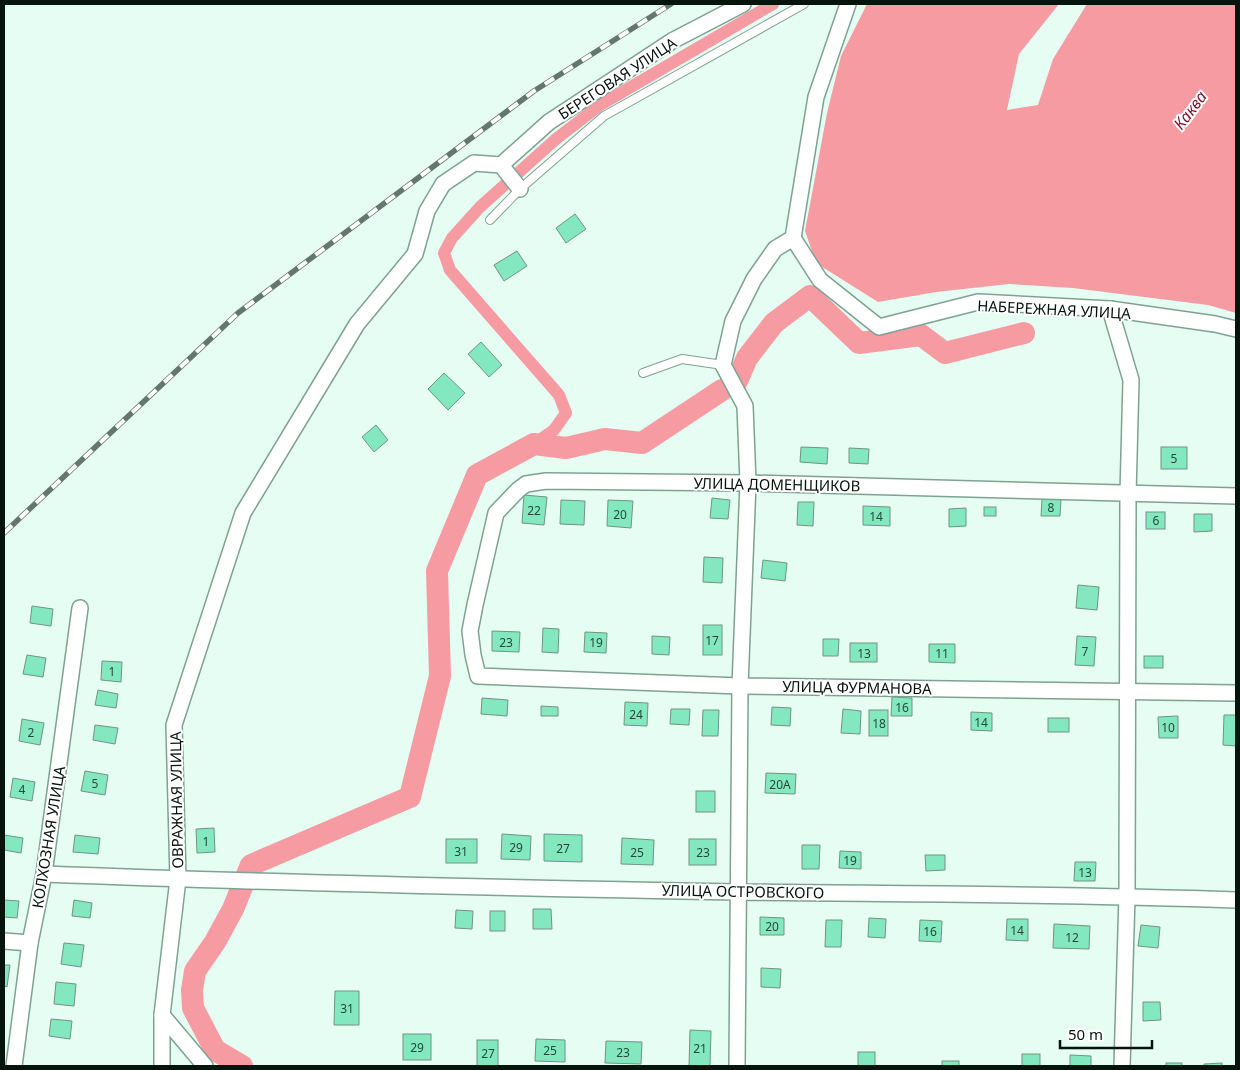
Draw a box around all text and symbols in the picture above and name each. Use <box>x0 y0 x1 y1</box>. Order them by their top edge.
street label: БЕРЕГОВАЯ УЛИЦА <box>554 32 680 124</box>
water label: Каква <box>1168 86 1212 134</box>
street label: НАБЕРЕЖНАЯ УЛИЦА <box>977 295 1132 323</box>
house number: 5 <box>1171 450 1178 467</box>
street label: УЛИЦА ДОМЕНЩИКОВ <box>693 473 861 495</box>
house number: 8 <box>1048 499 1055 516</box>
house number: 22 <box>527 502 541 519</box>
house number: 20 <box>613 506 627 523</box>
house number: 14 <box>869 508 883 525</box>
house number: 6 <box>1153 512 1160 529</box>
house number: 17 <box>705 632 719 649</box>
house number: 23 <box>499 634 513 651</box>
house number: 19 <box>589 634 603 651</box>
house number: 7 <box>1082 643 1089 660</box>
house number: 13 <box>857 645 871 662</box>
house number: 11 <box>935 645 949 662</box>
house number: 1 <box>109 663 115 680</box>
street label: УЛИЦА ФУРМАНОВА <box>782 676 932 698</box>
house number: 16 <box>895 699 909 716</box>
house number: 24 <box>629 706 643 723</box>
house number: 14 <box>974 714 988 731</box>
house number: 18 <box>872 715 886 732</box>
house number: 10 <box>1161 719 1175 736</box>
house number: 2 <box>28 724 35 741</box>
street label: ОВРАЖНАЯ УЛИЦА <box>165 731 187 869</box>
street label: КОЛХОЗНАЯ УЛИЦА <box>27 764 69 910</box>
house number: 5 <box>92 775 99 792</box>
house number: 20А <box>769 776 791 793</box>
house number: 4 <box>19 781 26 798</box>
house number: 1 <box>203 833 209 850</box>
house number: 29 <box>509 839 523 856</box>
house number: 27 <box>556 840 570 857</box>
house number: 31 <box>454 843 468 860</box>
house number: 25 <box>630 844 644 861</box>
house number: 23 <box>696 844 710 861</box>
house number: 19 <box>843 852 857 869</box>
house number: 13 <box>1078 864 1092 881</box>
street label: УЛИЦА ОСТРОВСКОГО <box>661 880 825 902</box>
house number: 20 <box>765 918 779 935</box>
house number: 14 <box>1010 922 1024 939</box>
house number: 16 <box>923 923 937 940</box>
house number: 12 <box>1065 929 1079 946</box>
house number: 31 <box>340 1000 354 1017</box>
scale bar <box>1060 1018 1152 1050</box>
text: 50 m <box>1068 1024 1103 1044</box>
house number: 29 <box>410 1039 424 1056</box>
house number: 21 <box>693 1040 707 1057</box>
house number: 25 <box>543 1042 557 1059</box>
house number: 23 <box>616 1044 630 1061</box>
house number: 27 <box>481 1045 495 1062</box>

